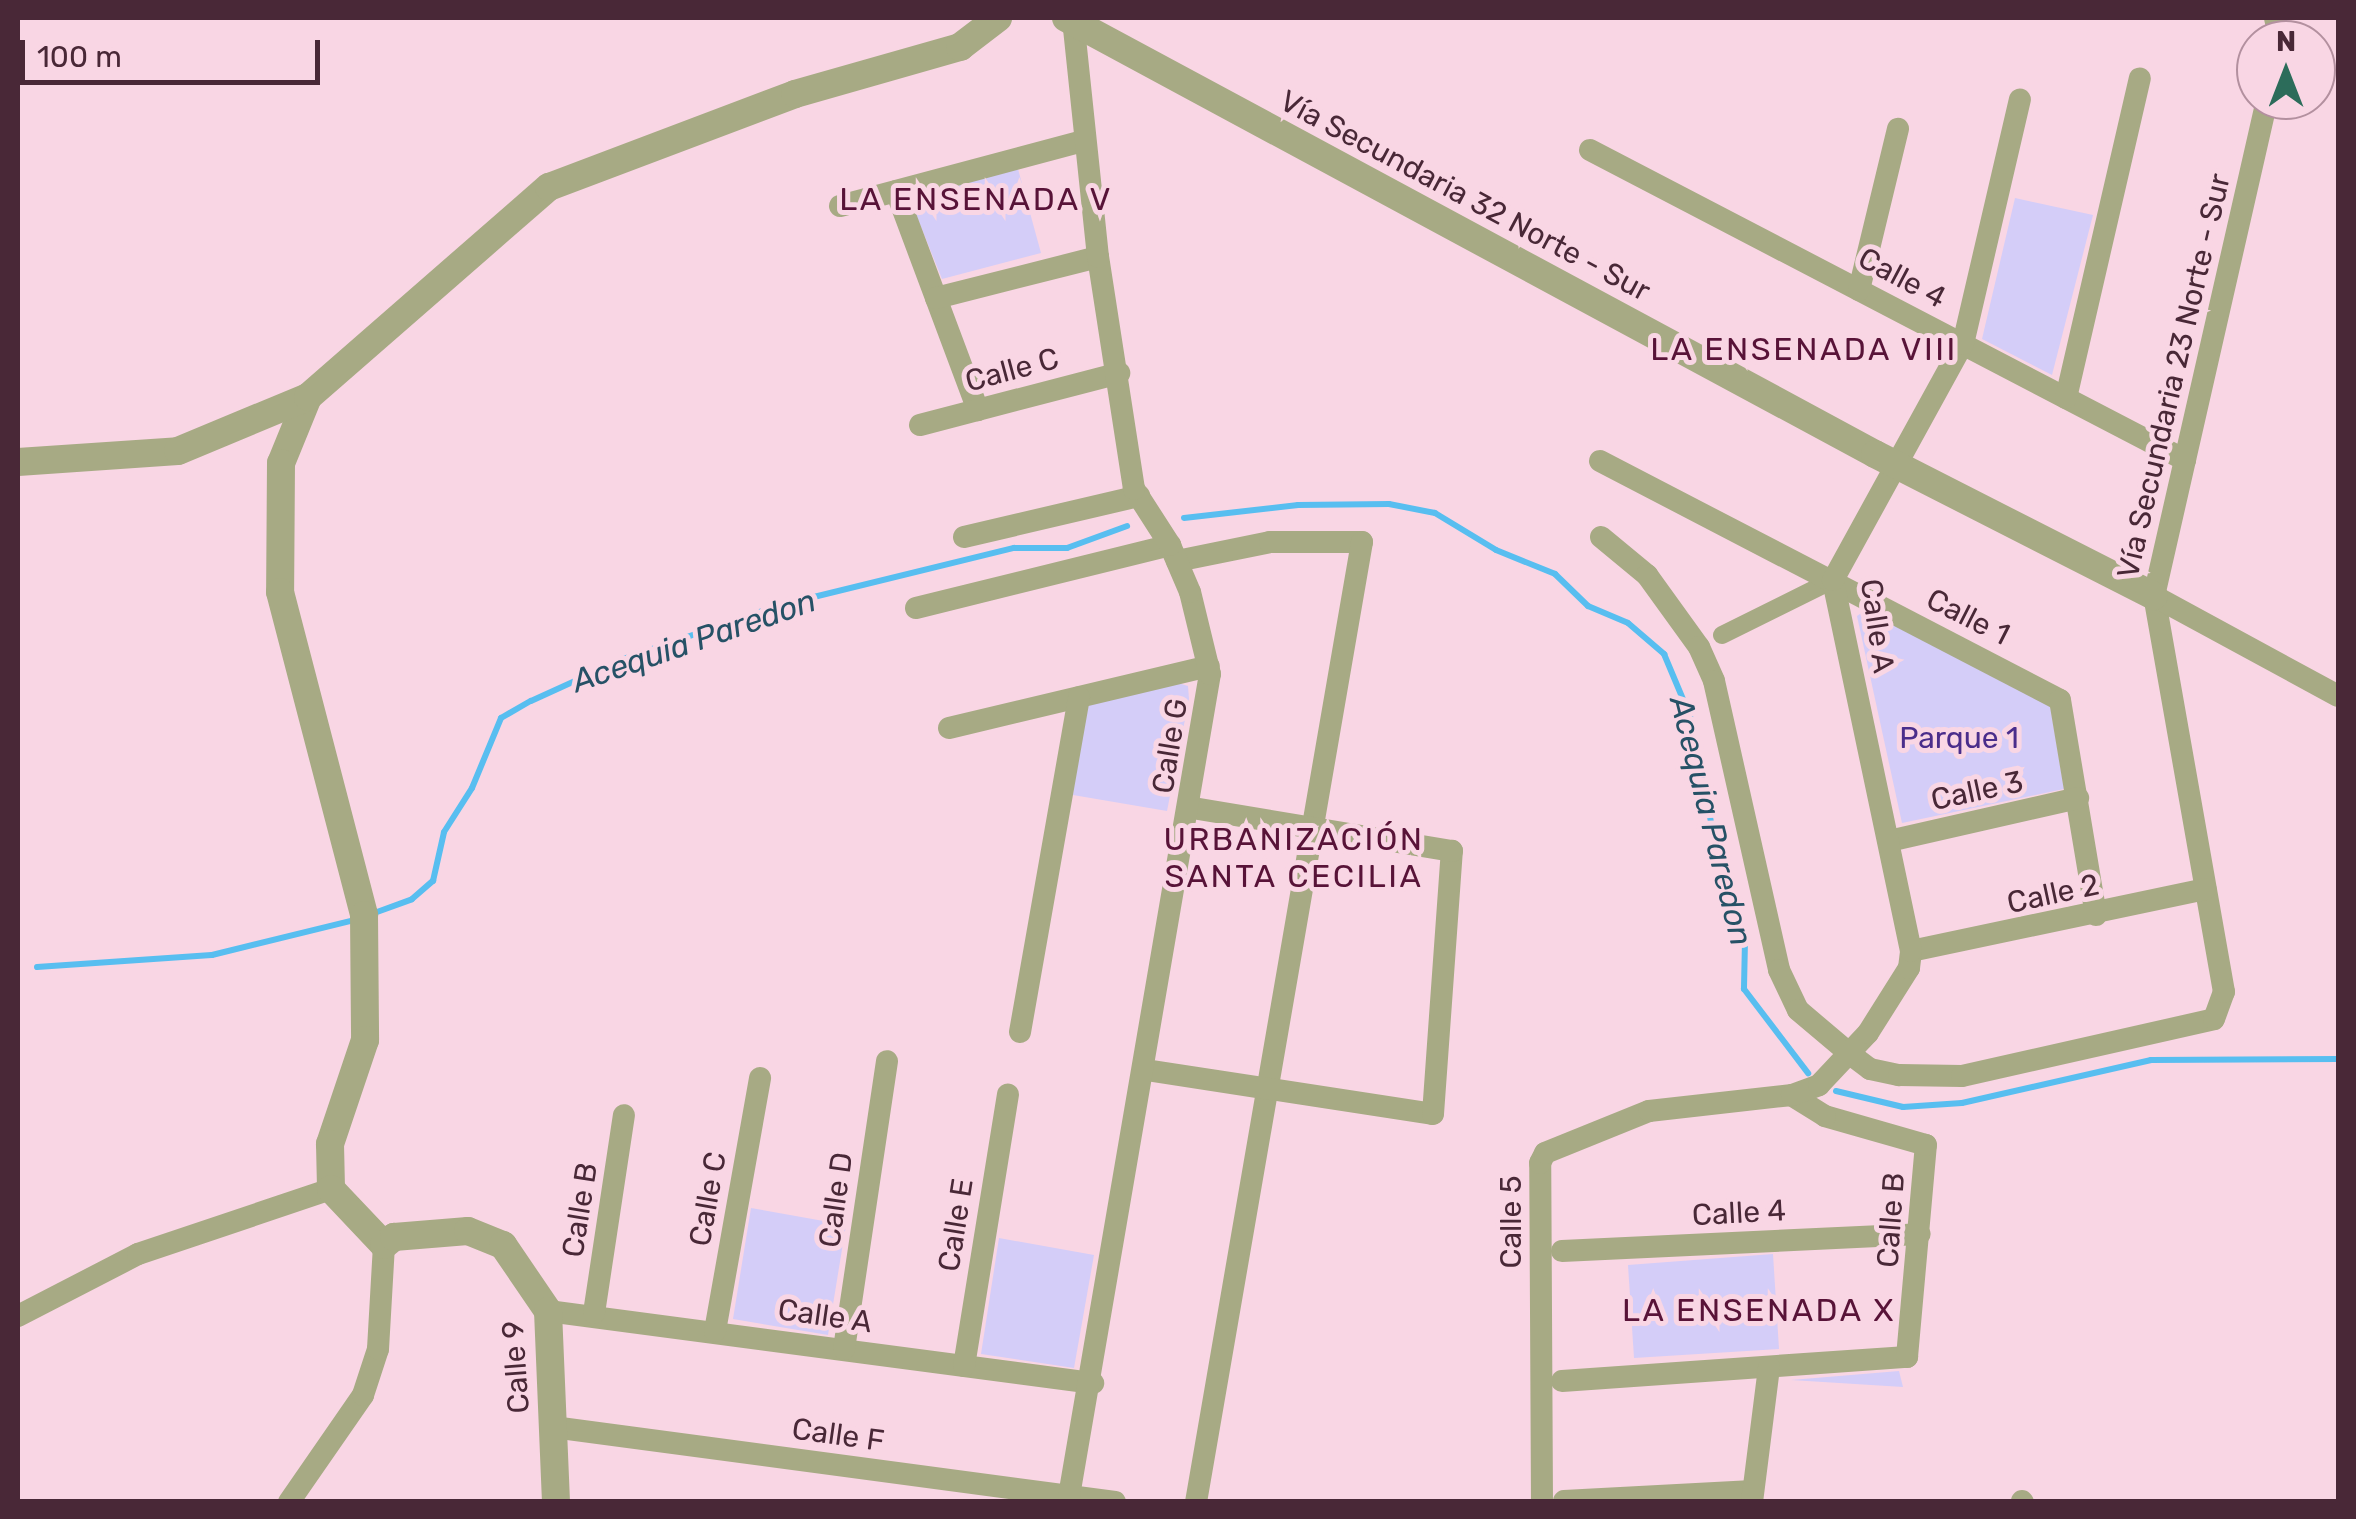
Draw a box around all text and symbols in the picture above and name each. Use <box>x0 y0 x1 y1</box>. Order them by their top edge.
scale bar <box>25 20 325 82</box>
north arrow <box>2236 20 2336 120</box>
text: N <box>2276 25 2296 58</box>
text: 100 m <box>37 39 122 75</box>
street label: Vía Secundaria 32 Norte - Sur <box>1274 83 1656 309</box>
street label: Vía Secundaria 23 Norte - Sur <box>2110 170 2238 582</box>
district label: LA ENSENADA V <box>838 180 1114 218</box>
street label: Calle 4 <box>1852 240 1952 316</box>
district label: LA ENSENADA VIII <box>1649 330 1959 368</box>
street label: Calle C <box>961 340 1063 400</box>
street label: Calle A <box>1853 576 1901 676</box>
water label: Acequia Paredon <box>567 581 821 701</box>
street label: Calle 1 <box>1921 581 2015 653</box>
water label: Acequia Paredon <box>1661 692 1761 950</box>
street label: Calle G <box>1145 696 1195 796</box>
park label: Parque 1 <box>1899 720 2019 756</box>
street label: Calle 3 <box>1928 764 2026 818</box>
district label: URBANIZACIÓN SANTA CECILIA <box>1163 821 1425 896</box>
street label: Calle 2 <box>2004 867 2102 921</box>
street label: Calle C <box>682 1149 734 1249</box>
street label: Calle D <box>811 1150 861 1250</box>
street label: Calle B <box>555 1160 605 1260</box>
street label: Calle B <box>1870 1171 1912 1269</box>
street label: Calle 5 <box>1493 1175 1529 1269</box>
street label: Calle E <box>931 1176 981 1274</box>
street label: Calle 4 <box>1691 1193 1787 1233</box>
district label: LA ENSENADA X <box>1621 1291 1897 1329</box>
street label: Calle A <box>775 1292 875 1340</box>
street label: Calle 9 <box>495 1319 537 1415</box>
street label: Calle F <box>790 1411 886 1459</box>

